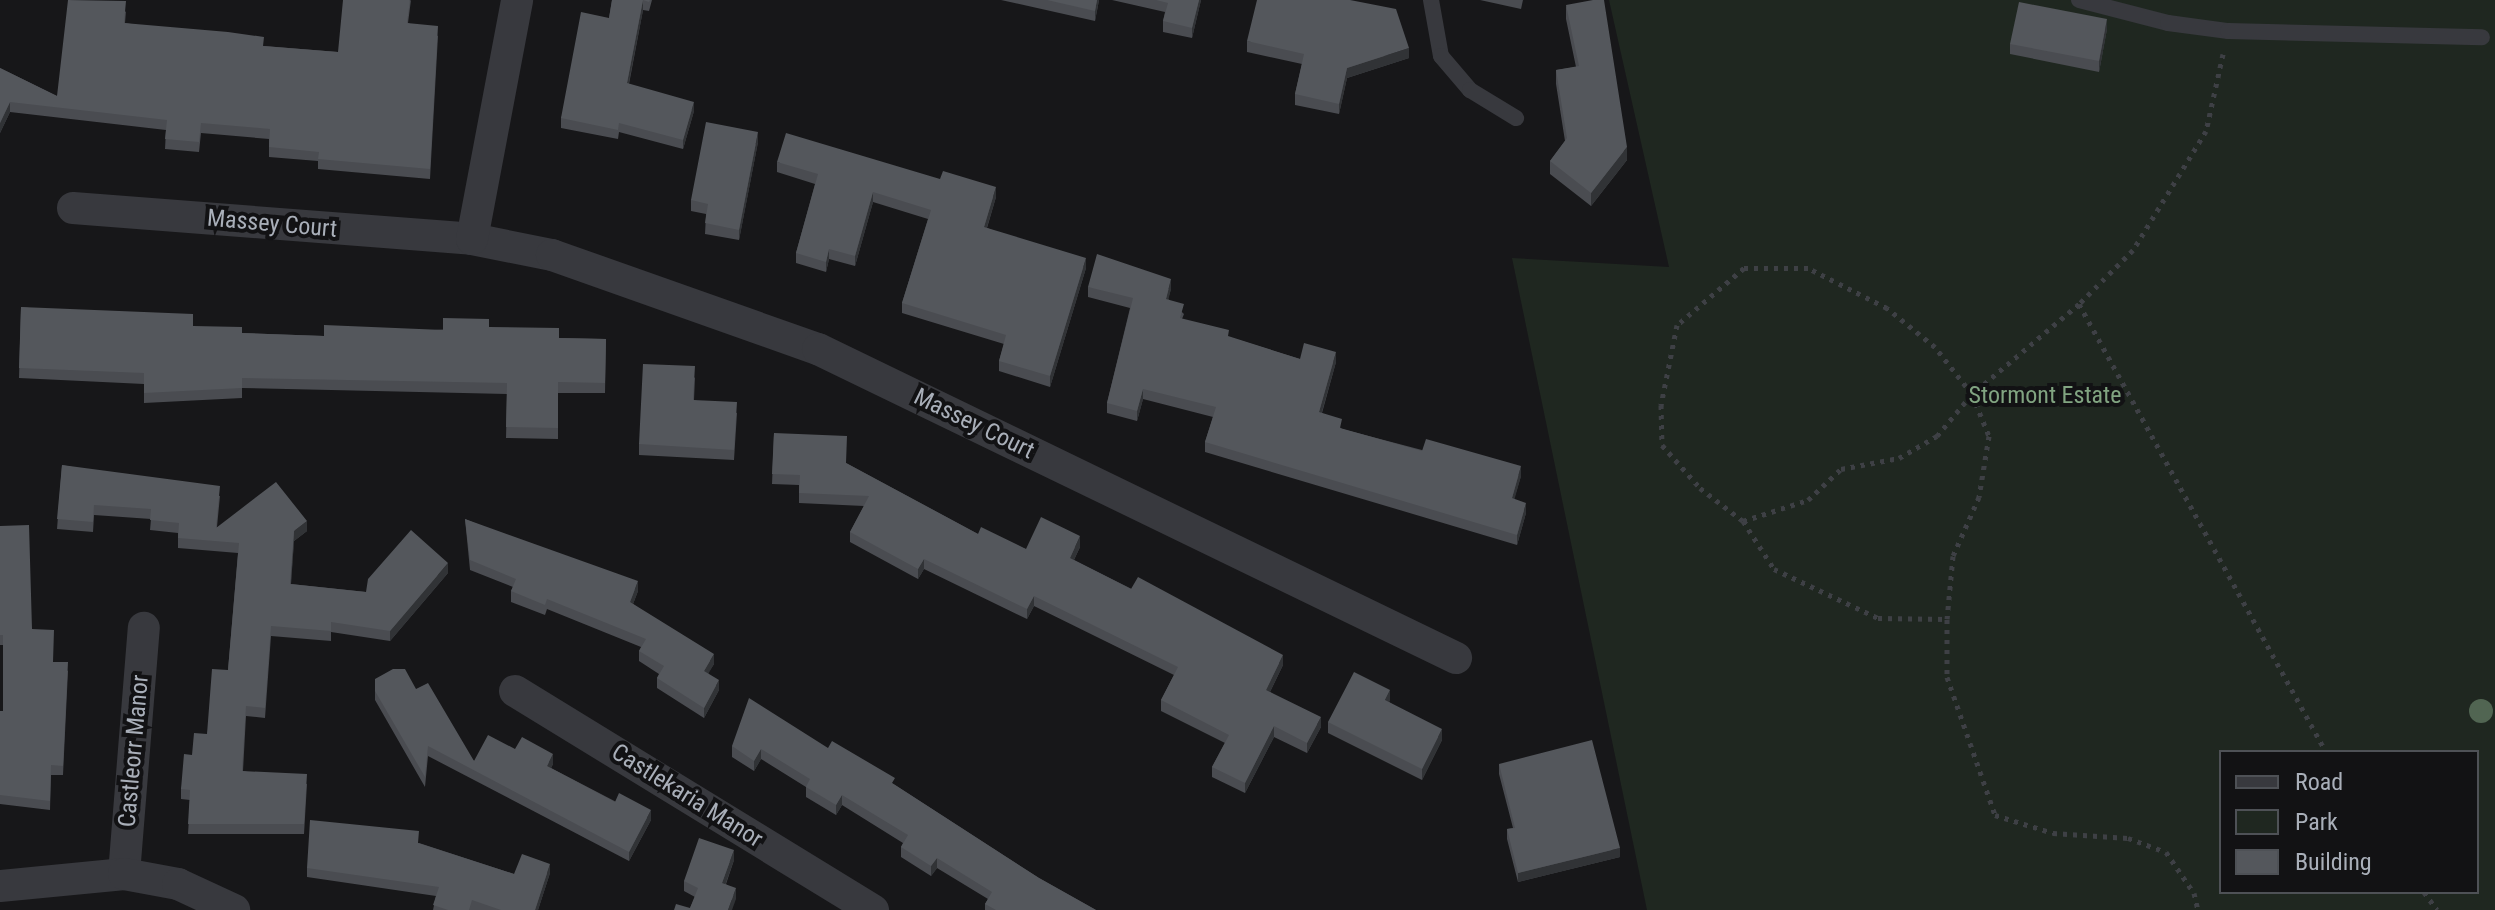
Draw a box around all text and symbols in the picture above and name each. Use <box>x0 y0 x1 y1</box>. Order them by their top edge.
street label: Massey Court <box>206 204 338 244</box>
street label: Massey Court <box>909 382 1039 466</box>
park label: Stormont Estate <box>1969 382 2121 410</box>
street label: Castleorr Manor <box>113 674 155 828</box>
street label: Castlekaria Manor <box>606 738 768 854</box>
legend <box>2219 750 2479 894</box>
text: Road <box>2295 768 2343 796</box>
text: Park <box>2295 808 2338 836</box>
text: Building <box>2295 848 2372 876</box>

